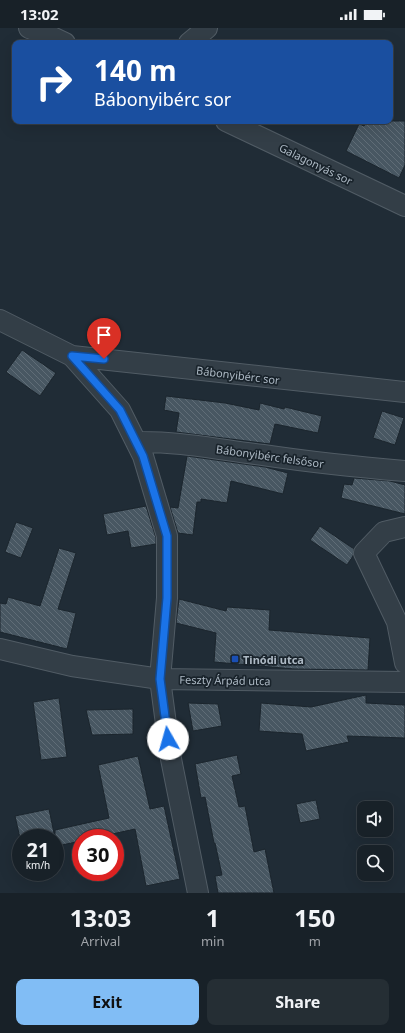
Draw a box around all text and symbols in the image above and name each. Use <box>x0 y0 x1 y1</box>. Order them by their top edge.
text: 13:02 <box>20 4 59 24</box>
text: 140 m <box>94 51 177 89</box>
icon: right <box>28 56 80 108</box>
text: Bábonyibérc sor <box>94 87 231 111</box>
street label: Galagonyás sor <box>277 140 356 188</box>
pin <box>87 318 121 359</box>
icon: arrive <box>93 324 115 346</box>
street label: Bábonyibérc sor <box>195 362 281 388</box>
street label: Bábonyibérc felsősor <box>215 441 325 471</box>
place label: Tinódi utca <box>243 652 304 667</box>
marker: Tinódi utca <box>230 654 240 664</box>
street label: Feszty Árpád utca <box>179 672 271 688</box>
position arrow <box>147 718 189 760</box>
map controls <box>357 801 393 881</box>
button: sound <box>357 801 393 837</box>
speed limit sign: 30 <box>72 829 124 881</box>
text: 21 <box>27 836 49 863</box>
button: search <box>357 845 393 881</box>
text: km/h <box>26 858 50 872</box>
text: 13:03 <box>70 901 131 934</box>
text: 1 <box>206 901 220 934</box>
text: 150 <box>294 901 335 934</box>
text: Arrival <box>81 932 120 950</box>
text: min <box>201 932 224 950</box>
text: m <box>309 932 321 950</box>
button: Exit <box>16 979 199 1025</box>
button: Share <box>207 979 389 1025</box>

